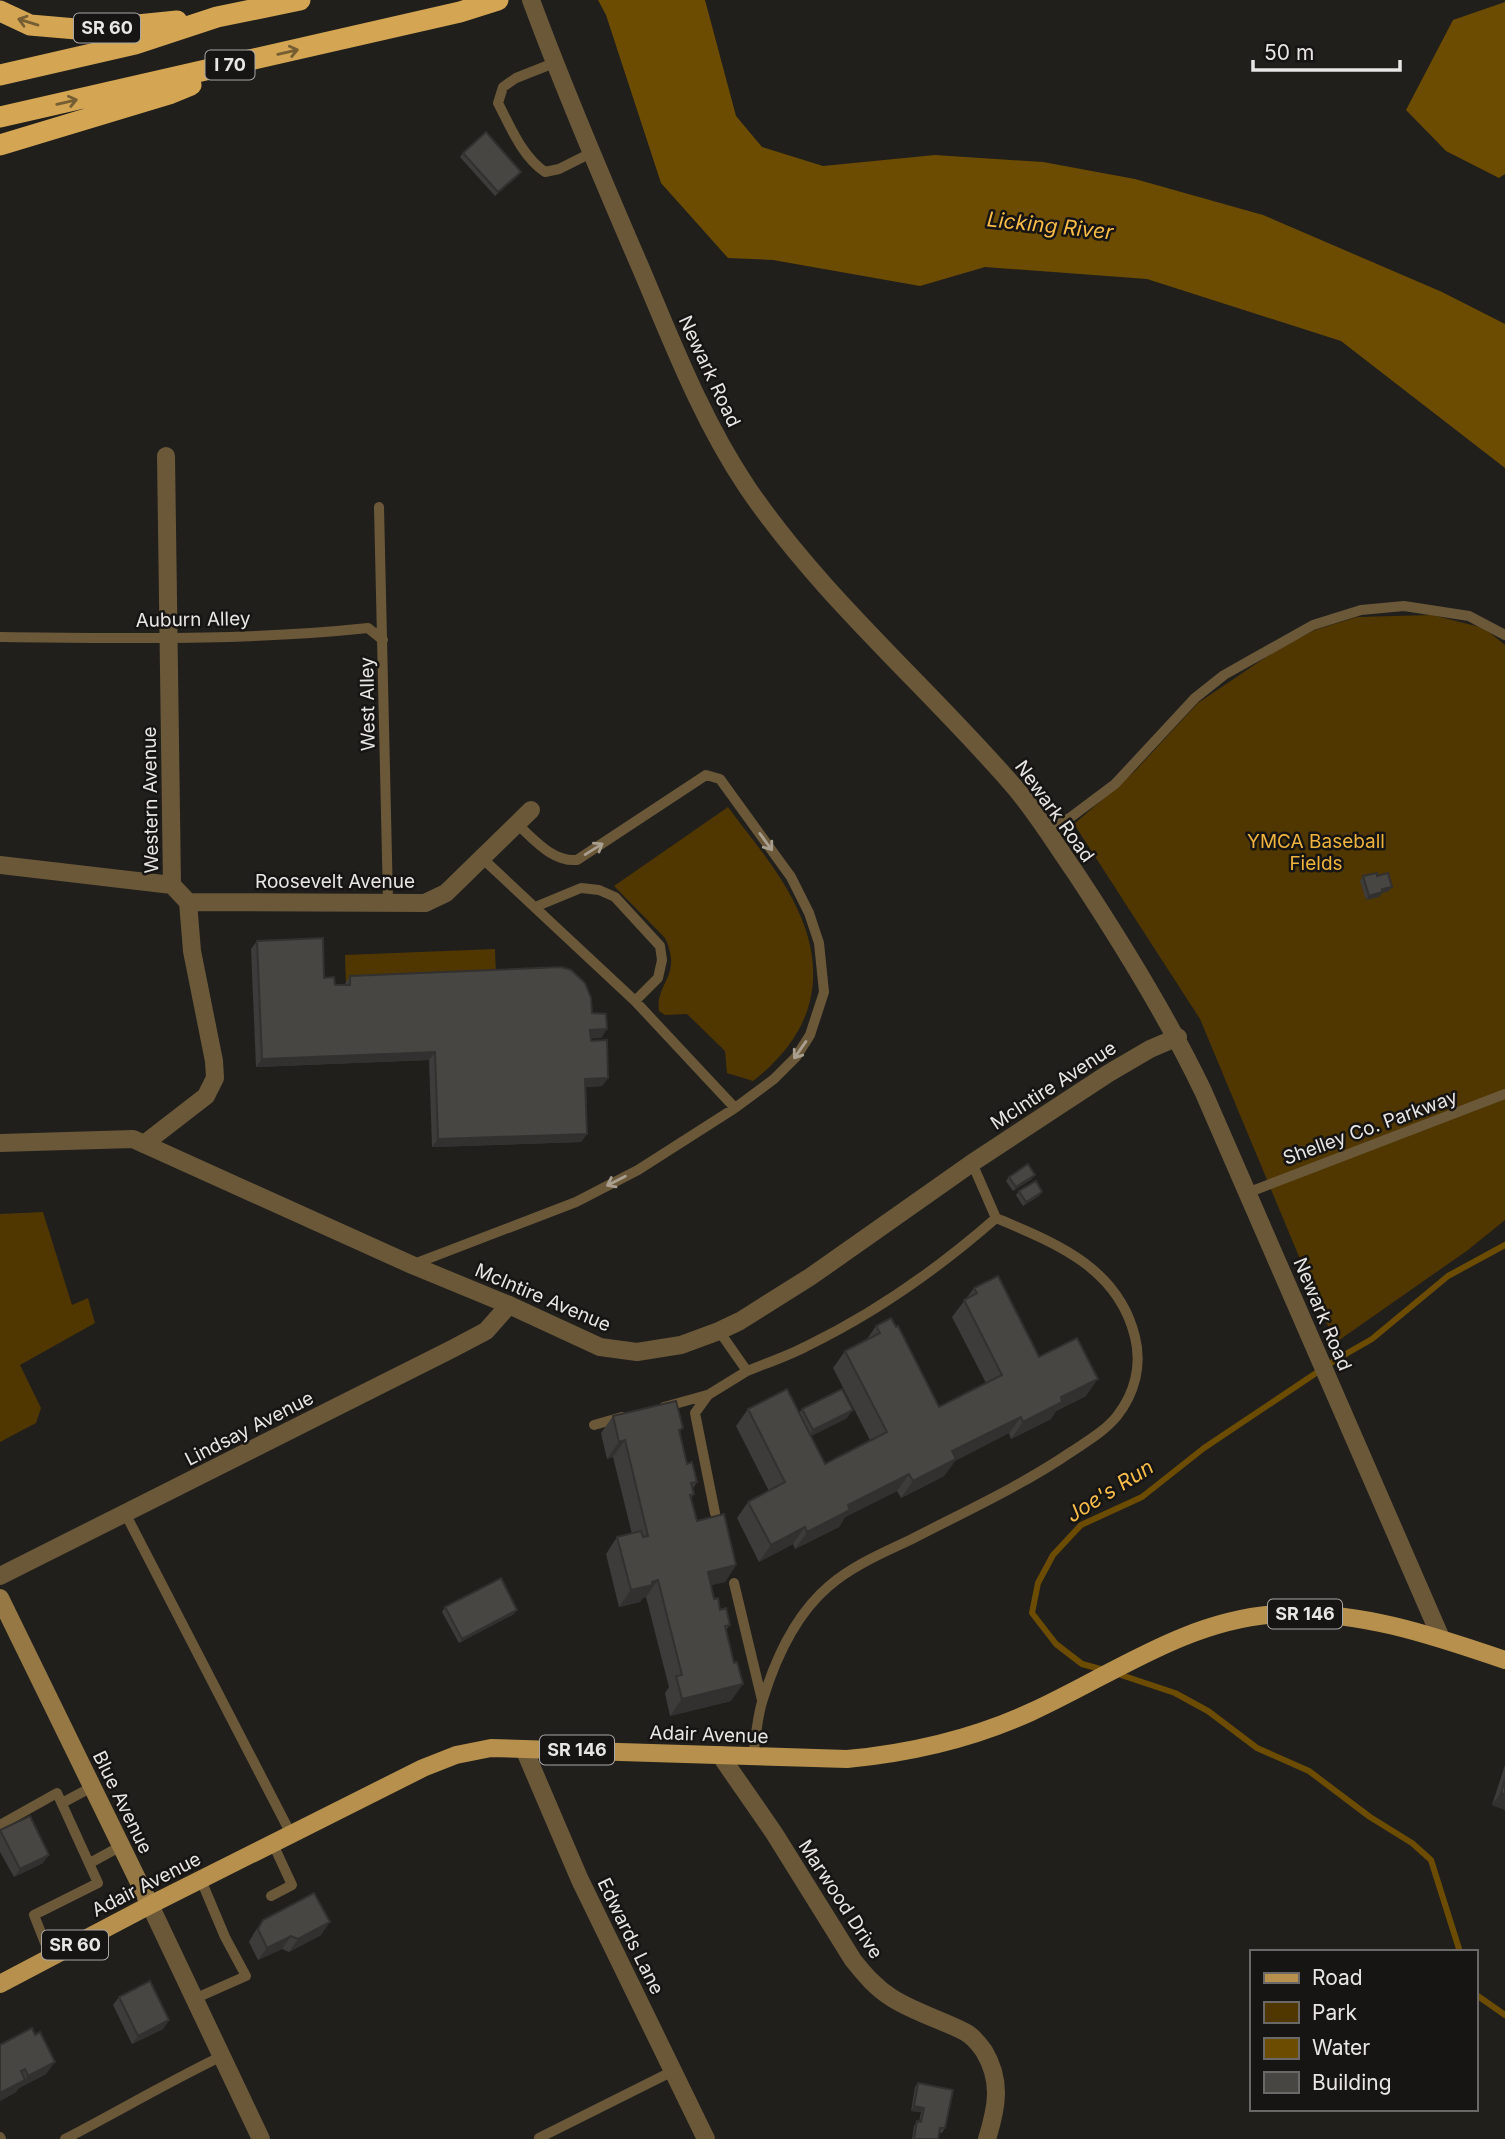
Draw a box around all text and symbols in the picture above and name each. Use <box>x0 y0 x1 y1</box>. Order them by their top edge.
road number: SR 60 <box>74 13 140 42</box>
one-way arrow <box>17 15 39 28</box>
scale bar <box>1253 28 1400 72</box>
text: 50 m <box>1264 40 1314 65</box>
one-way arrow <box>277 45 299 58</box>
road number: I 70 <box>205 51 254 80</box>
one-way arrow <box>55 95 78 108</box>
water label: Licking River <box>986 206 1115 245</box>
street label: Newark Road <box>674 312 745 431</box>
street label: Auburn Alley <box>135 607 251 632</box>
street label: West Alley <box>355 656 380 751</box>
street label: Western Avenue <box>138 726 163 874</box>
street label: Newark Road <box>1010 756 1099 867</box>
park label: YMCA Baseball Fields <box>1247 830 1385 875</box>
one-way arrow <box>758 832 773 851</box>
one-way arrow <box>583 842 603 856</box>
street label: Roosevelt Avenue <box>255 870 415 893</box>
street label: McIntire Avenue <box>986 1036 1120 1135</box>
one-way arrow <box>793 1040 807 1059</box>
street label: Shelley Co. Parkway <box>1280 1085 1461 1170</box>
one-way arrow <box>606 1175 627 1189</box>
street label: Newark Road <box>1288 1254 1357 1374</box>
street label: McIntire Avenue <box>471 1259 614 1336</box>
street label: Lindsay Avenue <box>181 1386 317 1471</box>
water label: Joe's Run <box>1062 1454 1158 1527</box>
road number: SR 146 <box>1268 1600 1342 1629</box>
street label: Adair Avenue <box>649 1721 769 1748</box>
road number: SR 146 <box>540 1736 614 1764</box>
street label: Blue Avenue <box>88 1747 157 1857</box>
street label: Marwood Drive <box>794 1835 888 1963</box>
street label: Adair Avenue <box>88 1847 205 1922</box>
street label: Edwards Lane <box>592 1874 669 1998</box>
road number: SR 60 <box>42 1930 108 1959</box>
legend <box>1250 1950 1477 2111</box>
text: Road <box>1312 1965 1363 1990</box>
text: Park <box>1312 2000 1357 2025</box>
text: Water <box>1312 2035 1370 2060</box>
text: Building <box>1312 2070 1392 2095</box>

